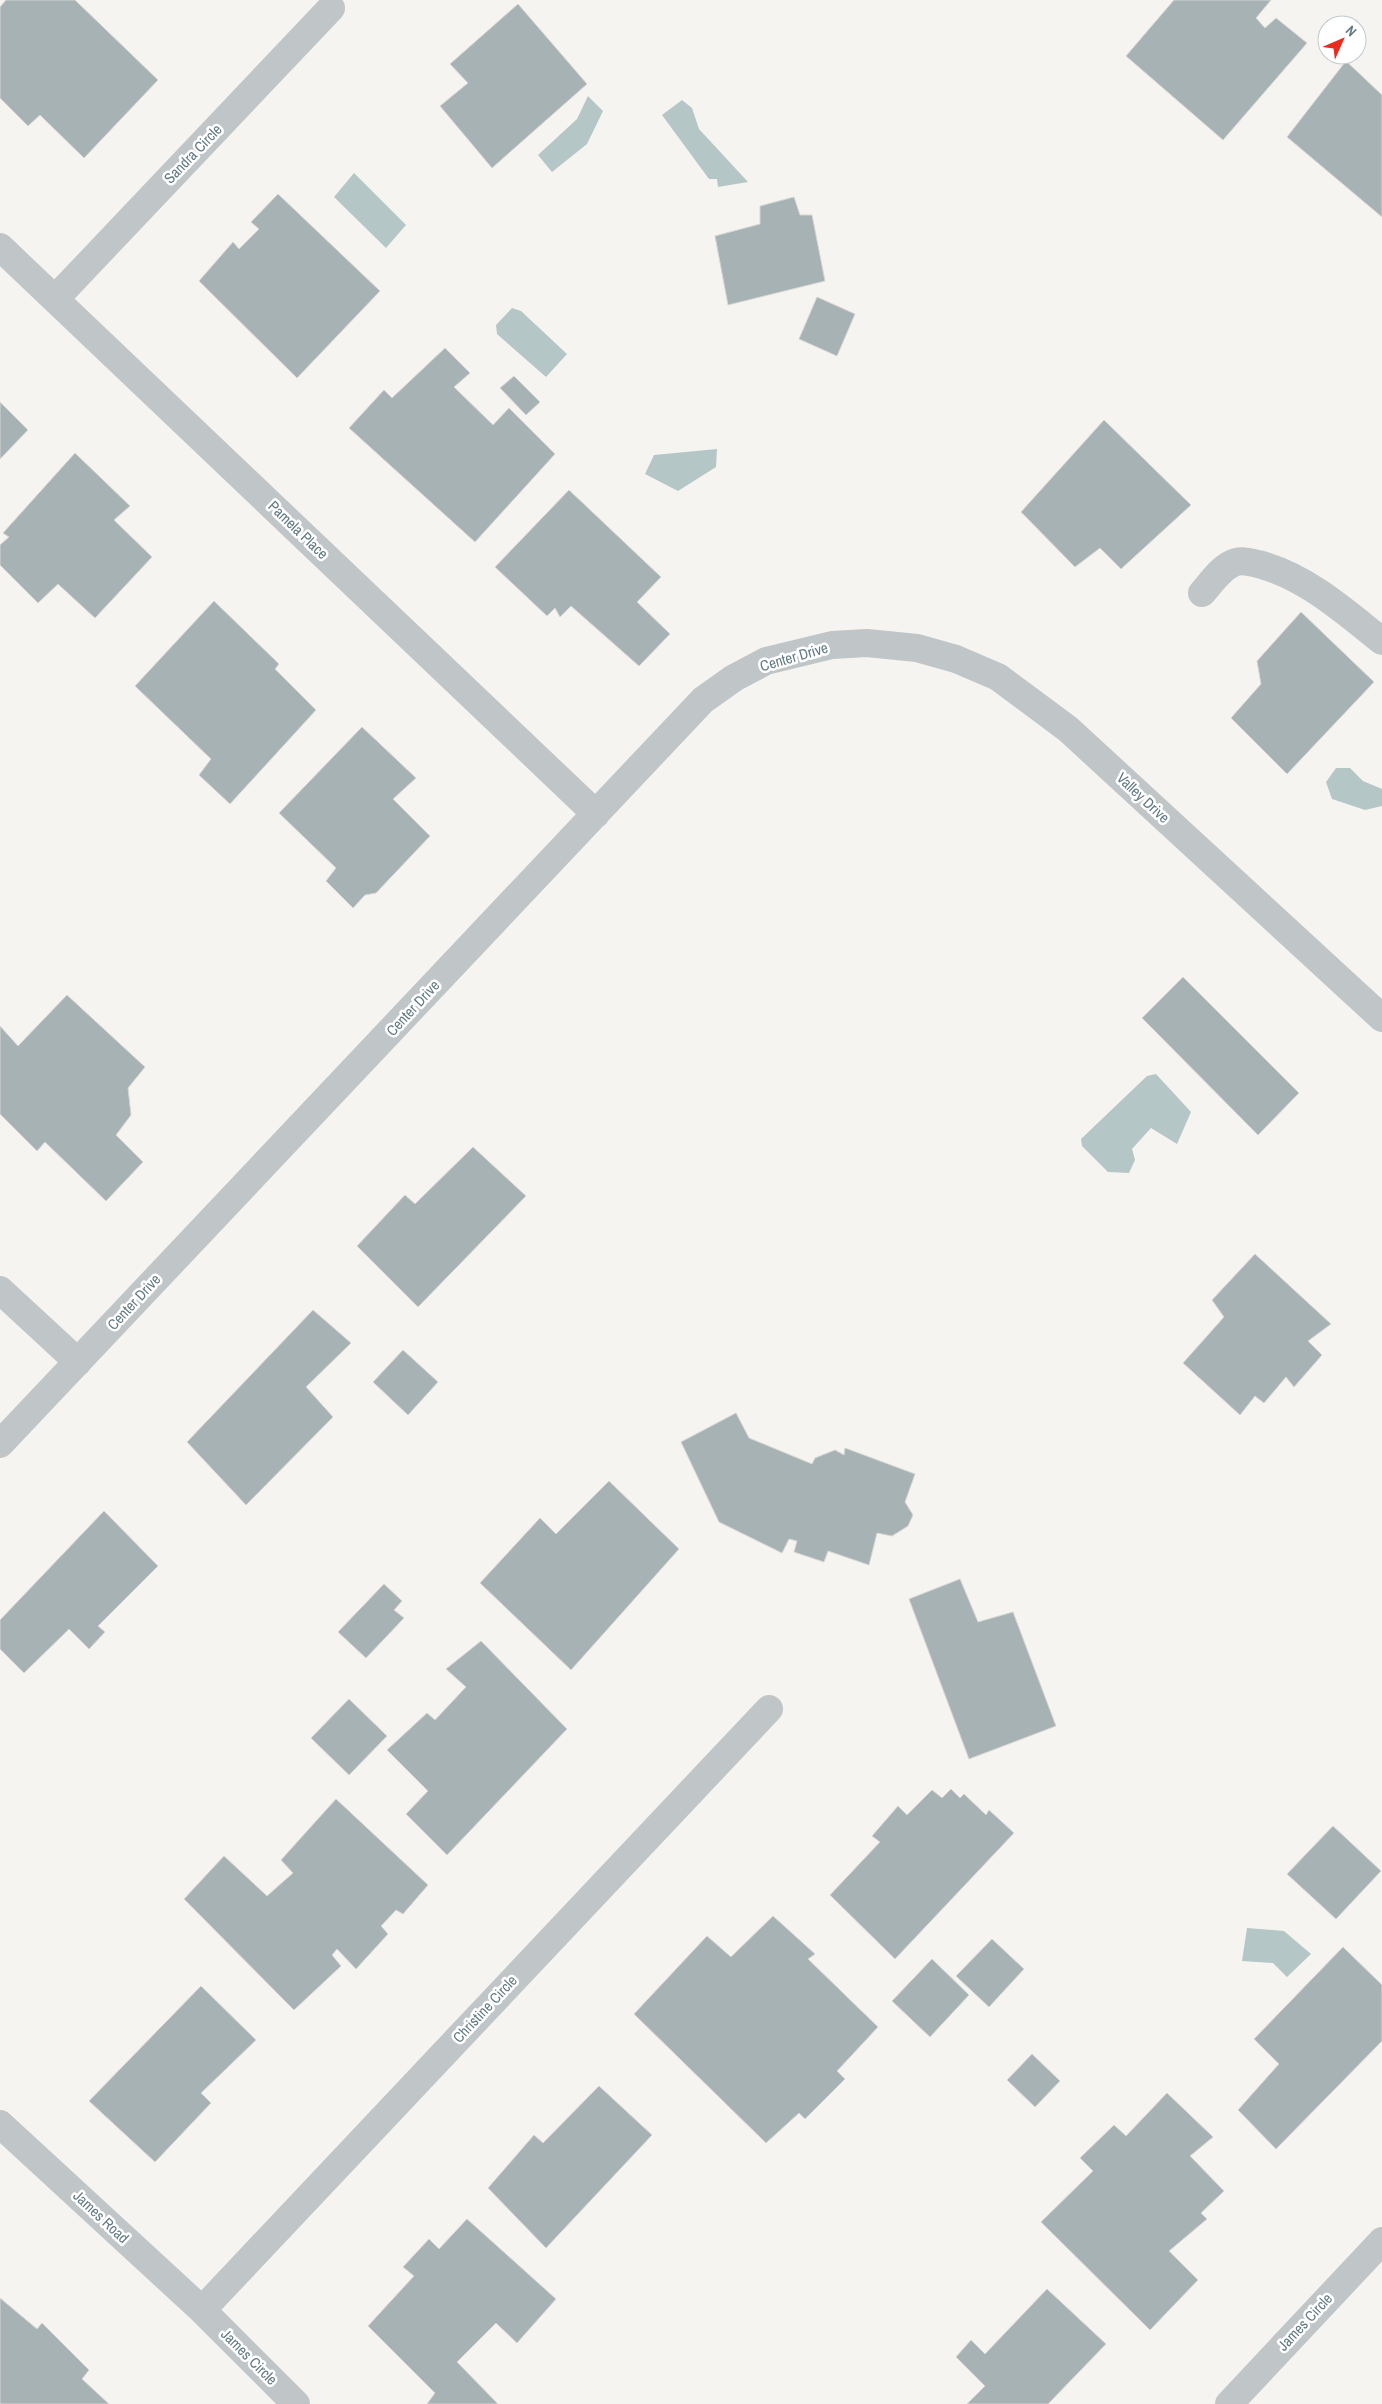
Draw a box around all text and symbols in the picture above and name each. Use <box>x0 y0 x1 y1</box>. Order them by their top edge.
north arrow <box>1317 15 1367 65</box>
text: N <box>1342 22 1360 40</box>
street label: Sandra Circle <box>159 119 226 188</box>
street label: Pamela Place <box>264 496 333 564</box>
street label: Center Drive <box>757 637 830 676</box>
street label: Valley Drive <box>1112 768 1175 828</box>
street label: Center Drive <box>381 975 444 1040</box>
street label: Center Drive <box>102 1269 165 1334</box>
street label: Christine Circle <box>448 1970 522 2047</box>
street label: James Road <box>69 2185 134 2248</box>
street label: James Circle <box>1272 2288 1337 2355</box>
street label: James Circle <box>217 2324 282 2390</box>

